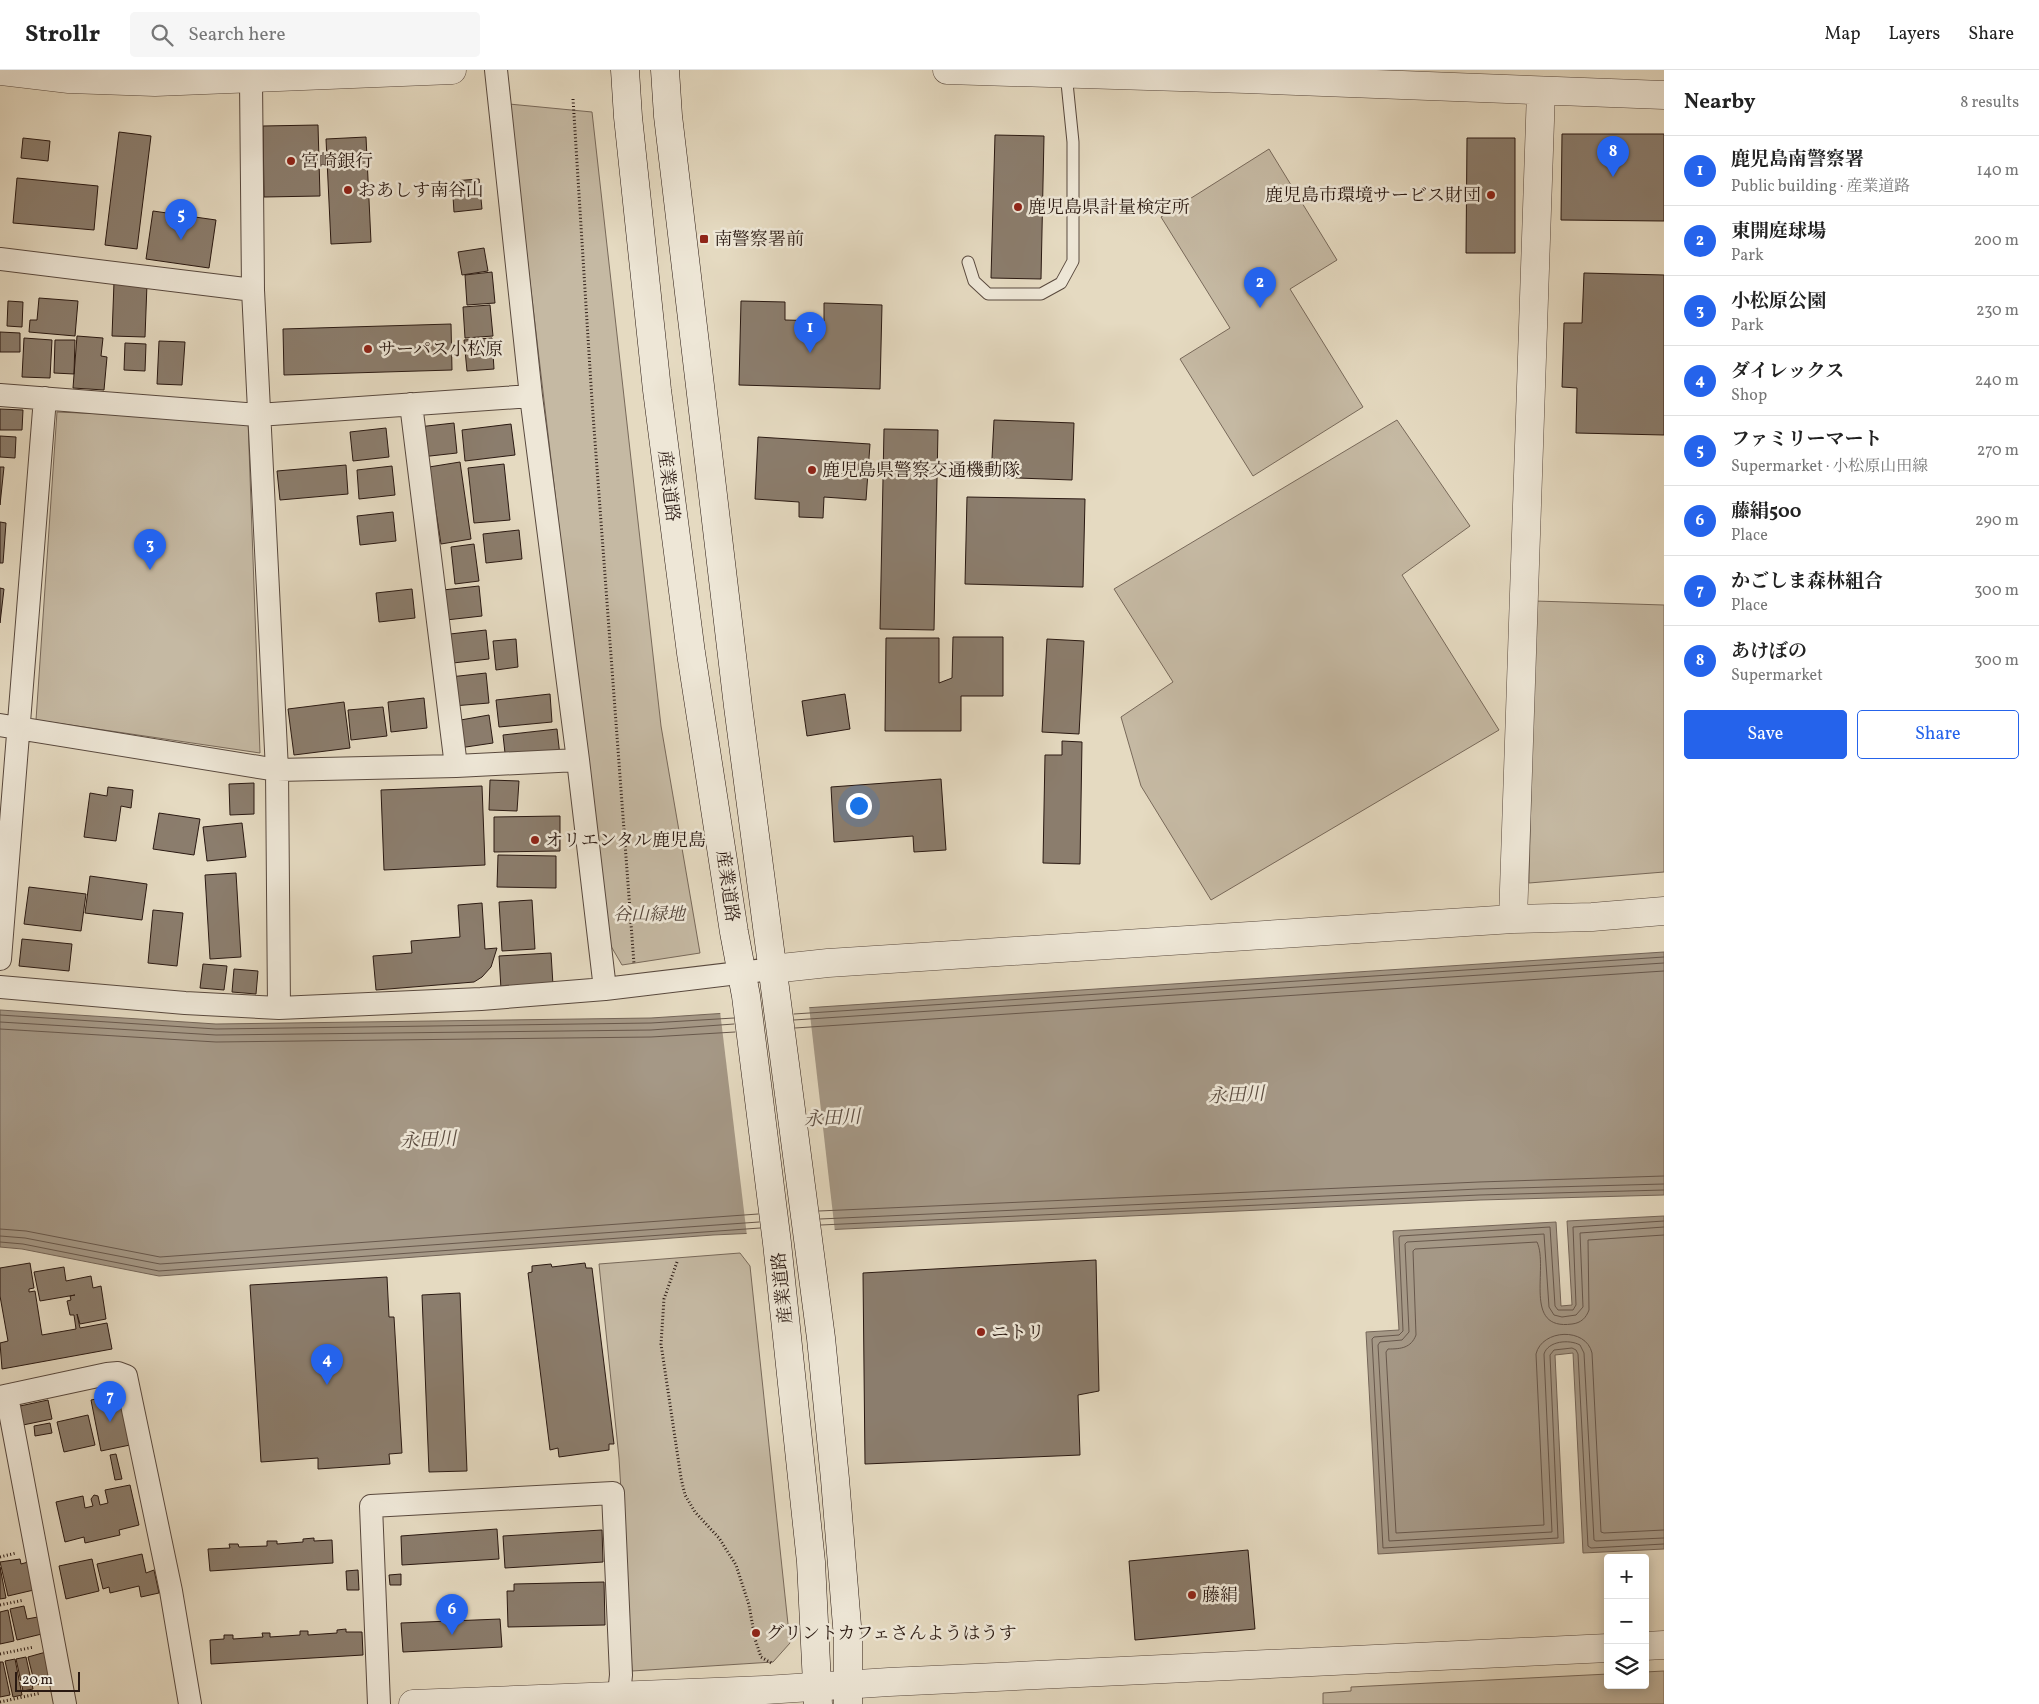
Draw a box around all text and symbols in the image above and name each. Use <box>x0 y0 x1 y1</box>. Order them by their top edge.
search box <box>130 12 480 57</box>
text: Strollr <box>25 18 100 52</box>
icon: search <box>148 21 176 49</box>
text: Search here <box>188 22 286 48</box>
text: Map <box>1824 22 1860 47</box>
text: Layers <box>1888 22 1940 47</box>
text: Share <box>1968 22 2014 47</box>
text: Nearby <box>1684 88 1755 117</box>
text: 8 results <box>1960 92 2019 114</box>
pin: 8 <box>1597 136 1629 177</box>
text: 鹿児島南警察署 <box>1731 147 1864 173</box>
place label: 宮崎銀行 <box>301 150 373 175</box>
marker: 宮崎銀行 <box>285 155 297 167</box>
text: 1 <box>1697 160 1703 182</box>
text: 140 m <box>1977 160 2019 182</box>
text: Public building · 産業道路 <box>1731 176 1910 198</box>
place label: おあしす南谷山 <box>358 179 484 204</box>
marker: おあしす南谷山 <box>342 184 354 196</box>
place label: 鹿児島市環境サービス財団 <box>1265 184 1481 209</box>
marker: 鹿児島市環境サービス財団 <box>1485 189 1497 201</box>
place label: 鹿児島県計量検定所 <box>1028 196 1190 221</box>
pin: 5 <box>165 199 197 240</box>
marker: 鹿児島県計量検定所 <box>1012 201 1024 213</box>
text: 東開庭球場 <box>1731 219 1826 245</box>
place label: 南警察署前 <box>714 228 804 253</box>
text: 2 <box>1696 230 1704 252</box>
text: 200 m <box>1974 230 2019 252</box>
marker: 南警察署前 <box>698 233 710 245</box>
text: Park <box>1731 245 1764 267</box>
pin: 2 <box>1244 267 1276 308</box>
text: 小松原公園 <box>1731 289 1826 315</box>
text: 3 <box>1696 300 1704 322</box>
text: 230 m <box>1976 300 2019 322</box>
pin: 1 <box>794 312 826 353</box>
text: Park <box>1731 315 1764 337</box>
place label: サーパス小松原 <box>378 338 503 363</box>
marker: サーパス小松原 <box>362 343 374 355</box>
text: ダイレックス <box>1731 359 1844 385</box>
text: 4 <box>1695 370 1705 392</box>
text: 240 m <box>1975 370 2019 392</box>
text: Shop <box>1731 385 1767 407</box>
text: ファミリーマート <box>1731 427 1883 453</box>
text: 5 <box>1696 440 1704 462</box>
text: 270 m <box>1977 440 2019 462</box>
street label: 産業道路 <box>651 449 684 523</box>
text: Supermarket · 小松原山田線 <box>1731 456 1928 478</box>
place label: 鹿児島県警察交通機動隊 <box>822 459 1020 484</box>
marker: 鹿児島県警察交通機動隊 <box>806 464 818 476</box>
text: 藤絹500 <box>1731 499 1802 525</box>
text: 6 <box>1696 510 1704 532</box>
text: 290 m <box>1975 510 2019 532</box>
text: Place <box>1731 525 1768 547</box>
pin: 3 <box>134 529 166 570</box>
text: かごしま森林組合 <box>1731 569 1883 595</box>
text: 7 <box>1696 580 1704 602</box>
text: 300 m <box>1974 580 2019 602</box>
text: Place <box>1731 595 1768 617</box>
text: あけぼの <box>1731 639 1807 665</box>
text: 8 <box>1696 650 1704 672</box>
text: 300 m <box>1974 650 2019 672</box>
text: Supermarket <box>1731 665 1823 687</box>
button: Save <box>1684 710 1847 759</box>
button: Share <box>1857 710 2019 759</box>
your location <box>846 793 872 819</box>
place label: オリエンタル鹿児島 <box>545 829 706 854</box>
marker: オリエンタル鹿児島 <box>529 834 541 846</box>
street label: 産業道路 <box>709 849 744 924</box>
park label: 谷山緑地 <box>613 903 687 928</box>
water label: 永田川 <box>1207 1081 1267 1110</box>
water label: 永田川 <box>803 1104 863 1133</box>
water label: 永田川 <box>399 1126 459 1155</box>
street label: 産業道路 <box>767 1251 800 1325</box>
place label: ニトリ <box>991 1321 1045 1346</box>
marker: ニトリ <box>975 1326 987 1338</box>
pin: 4 <box>311 1344 343 1385</box>
pin: 7 <box>94 1381 126 1422</box>
map controls <box>1604 1554 1649 1689</box>
button: + <box>1604 1554 1649 1599</box>
place label: 藤絹 <box>1202 1584 1238 1609</box>
marker: 藤絹 <box>1186 1589 1198 1601</box>
pin: 6 <box>436 1594 468 1635</box>
button: − <box>1604 1599 1649 1644</box>
place label: グリントカフェさんようはうす <box>766 1622 1017 1647</box>
marker: グリントカフェさんようはうす <box>750 1627 762 1639</box>
button: layers <box>1604 1644 1649 1689</box>
scale bar <box>15 1669 80 1692</box>
text: 20 m <box>22 1671 53 1690</box>

